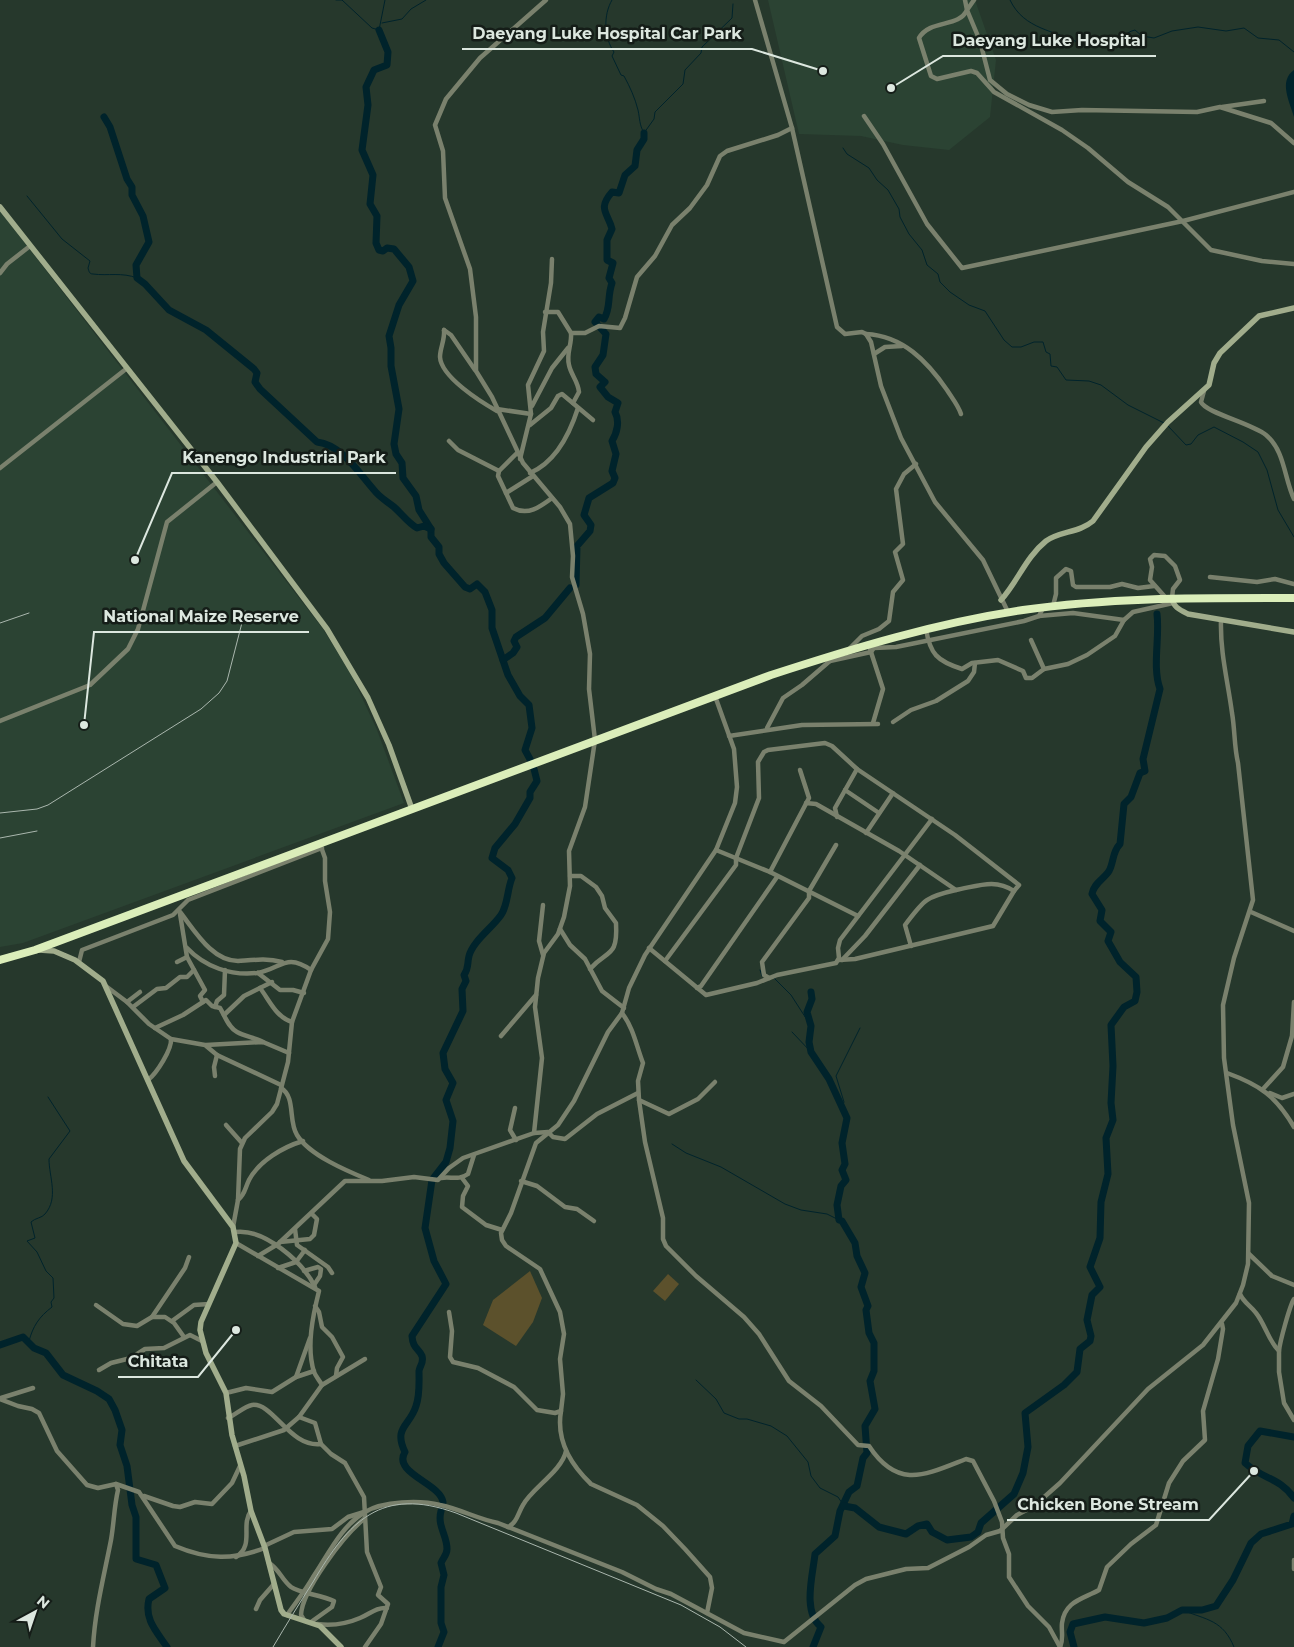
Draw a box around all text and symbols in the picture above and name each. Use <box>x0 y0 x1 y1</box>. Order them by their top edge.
callout: Daeyang Luke Hospital Car Park <box>462 18 752 49</box>
text: Daeyang Luke Hospital Car Park <box>472 24 742 43</box>
callout: Daeyang Luke Hospital <box>943 25 1156 56</box>
text: Daeyang Luke Hospital <box>952 31 1146 50</box>
callout: Kanengo Industrial Park <box>172 442 396 473</box>
text: Kanengo Industrial Park <box>182 448 386 467</box>
callout: National Maize Reserve <box>94 601 309 632</box>
text: National Maize Reserve <box>103 607 299 626</box>
callout: Chitata <box>118 1346 198 1377</box>
text: Chitata <box>128 1352 188 1371</box>
callout: Chicken Bone Stream <box>1007 1489 1209 1520</box>
text: Chicken Bone Stream <box>1017 1495 1199 1514</box>
north arrow <box>10 1587 60 1637</box>
text: N <box>33 1592 53 1613</box>

